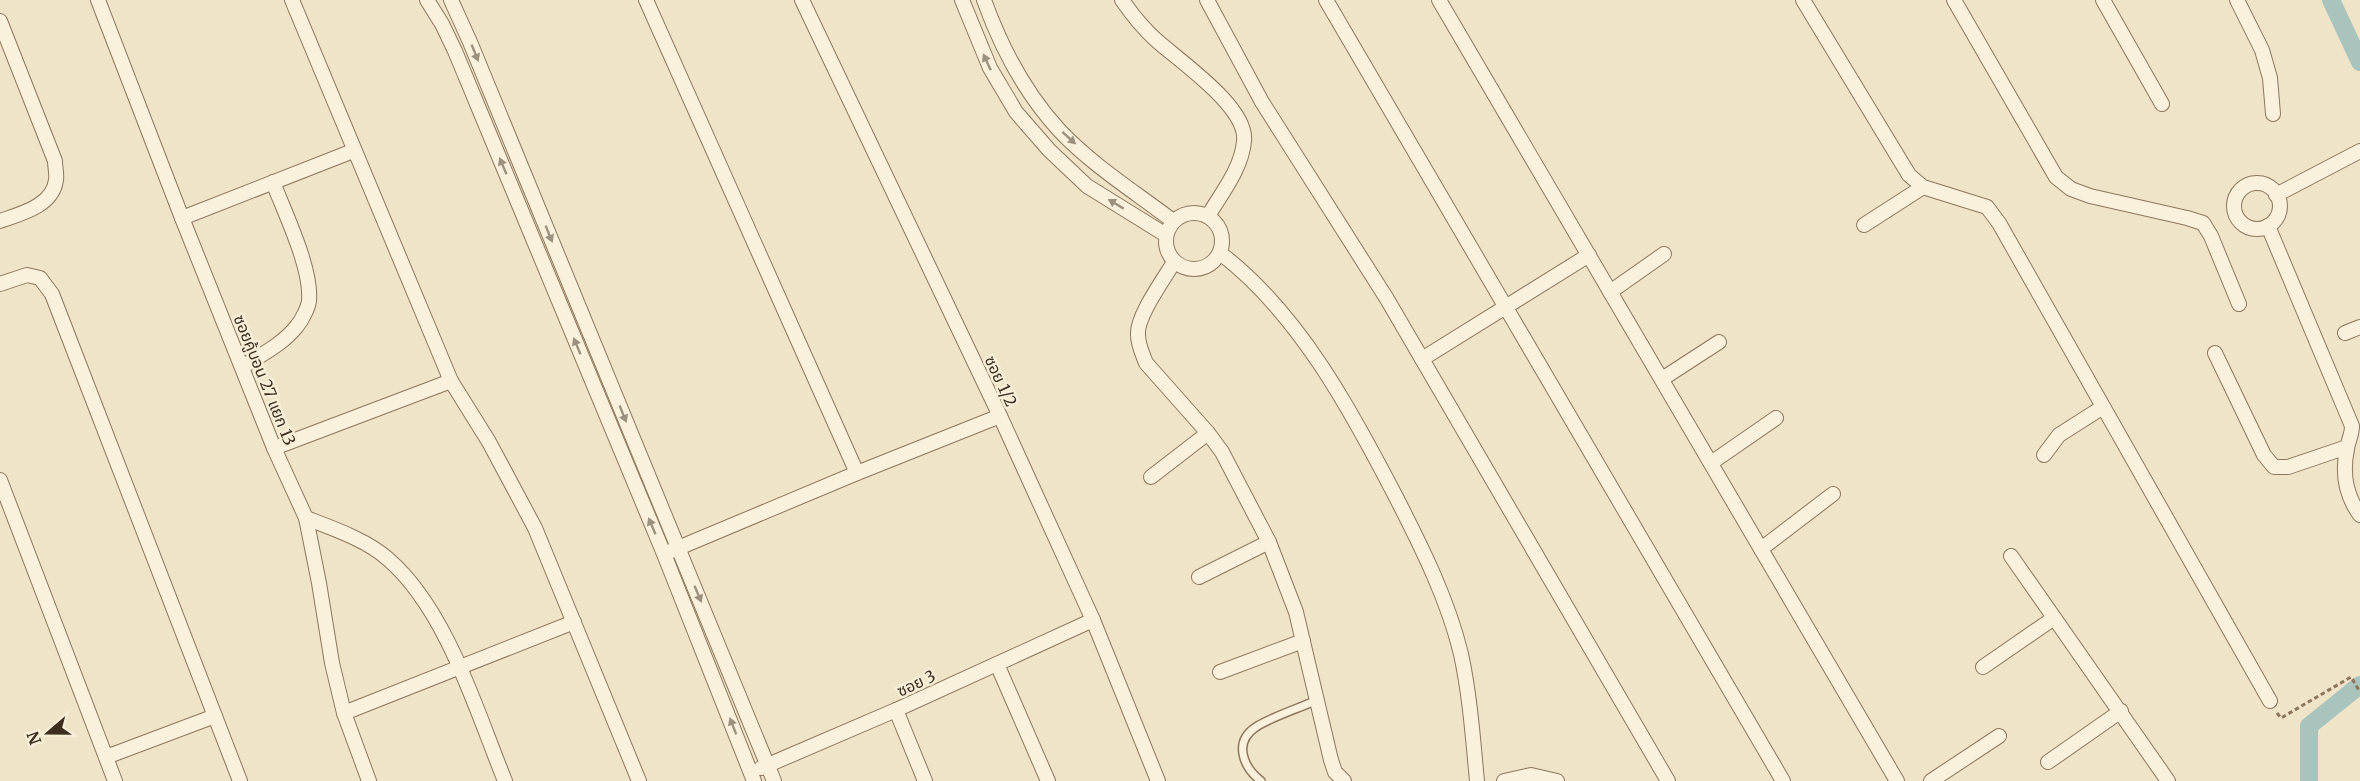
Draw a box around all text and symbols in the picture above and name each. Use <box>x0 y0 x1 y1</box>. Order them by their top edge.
one-way arrow <box>470 45 480 63</box>
one-way arrow <box>983 53 992 70</box>
one-way arrow <box>1061 131 1076 145</box>
one-way arrow <box>498 157 507 175</box>
one-way arrow <box>1108 199 1124 210</box>
one-way arrow <box>544 225 554 243</box>
street label: ซอยคู้บอน 27 แยก 13 <box>230 312 300 448</box>
one-way arrow <box>572 337 581 355</box>
street label: ซอย 1/2 <box>981 352 1021 410</box>
one-way arrow <box>619 405 628 423</box>
one-way arrow <box>647 517 656 535</box>
one-way arrow <box>694 585 703 603</box>
street label: ซอย 3 <box>893 665 939 701</box>
north arrow <box>18 703 78 763</box>
one-way arrow <box>728 717 738 735</box>
text: N <box>22 728 45 747</box>

